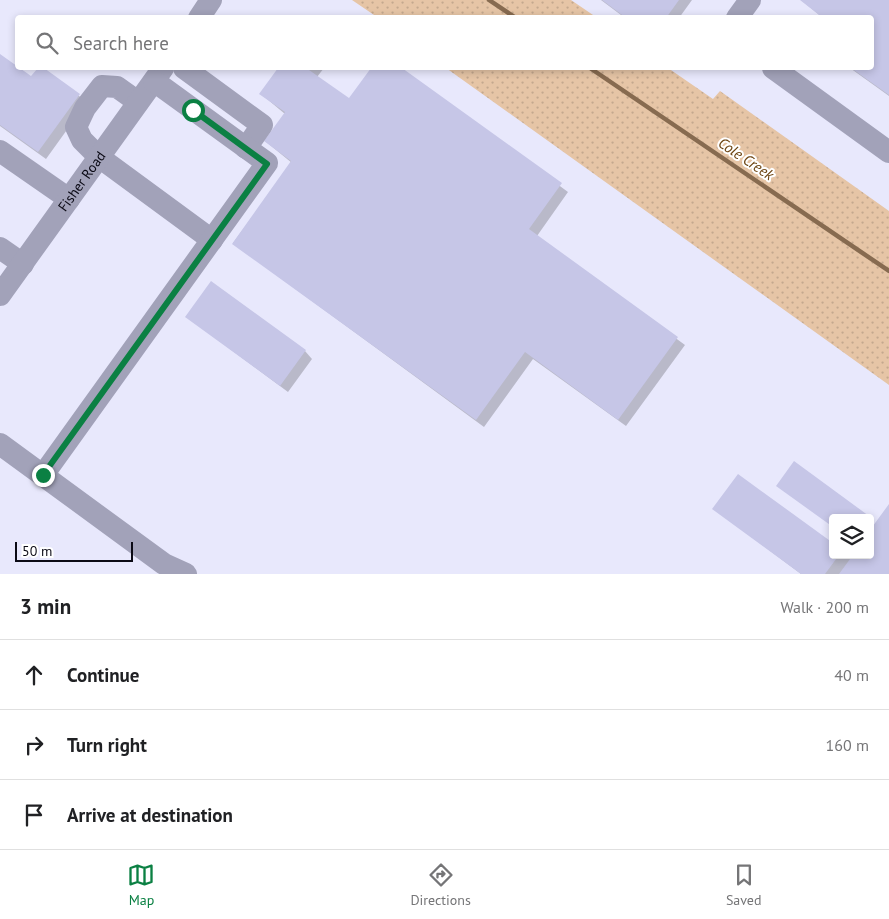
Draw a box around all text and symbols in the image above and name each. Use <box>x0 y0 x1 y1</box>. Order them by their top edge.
search box <box>15 15 874 70</box>
icon: search <box>33 29 61 57</box>
text: Search here <box>73 31 169 55</box>
route start <box>182 99 205 122</box>
water label: Cole Creek <box>715 133 779 185</box>
street label: Fisher Road <box>54 148 109 215</box>
route end <box>32 464 55 487</box>
map controls <box>829 514 874 559</box>
button: layers <box>829 514 874 559</box>
scale bar <box>15 539 132 562</box>
text: 50 m <box>22 542 52 560</box>
text: 3 min <box>20 593 71 620</box>
text: Walk · 200 m <box>780 597 869 617</box>
icon: ahead <box>20 661 48 689</box>
text: Continue <box>67 663 139 687</box>
text: 40 m <box>834 665 869 685</box>
icon: right <box>20 731 48 759</box>
text: Turn right <box>67 733 147 757</box>
text: 160 m <box>826 735 869 755</box>
icon: arrive <box>20 801 48 829</box>
text: Arrive at destination <box>67 803 233 827</box>
tab: Map <box>127 861 155 909</box>
tab: Directions <box>410 861 471 909</box>
tab: Saved <box>726 861 762 909</box>

